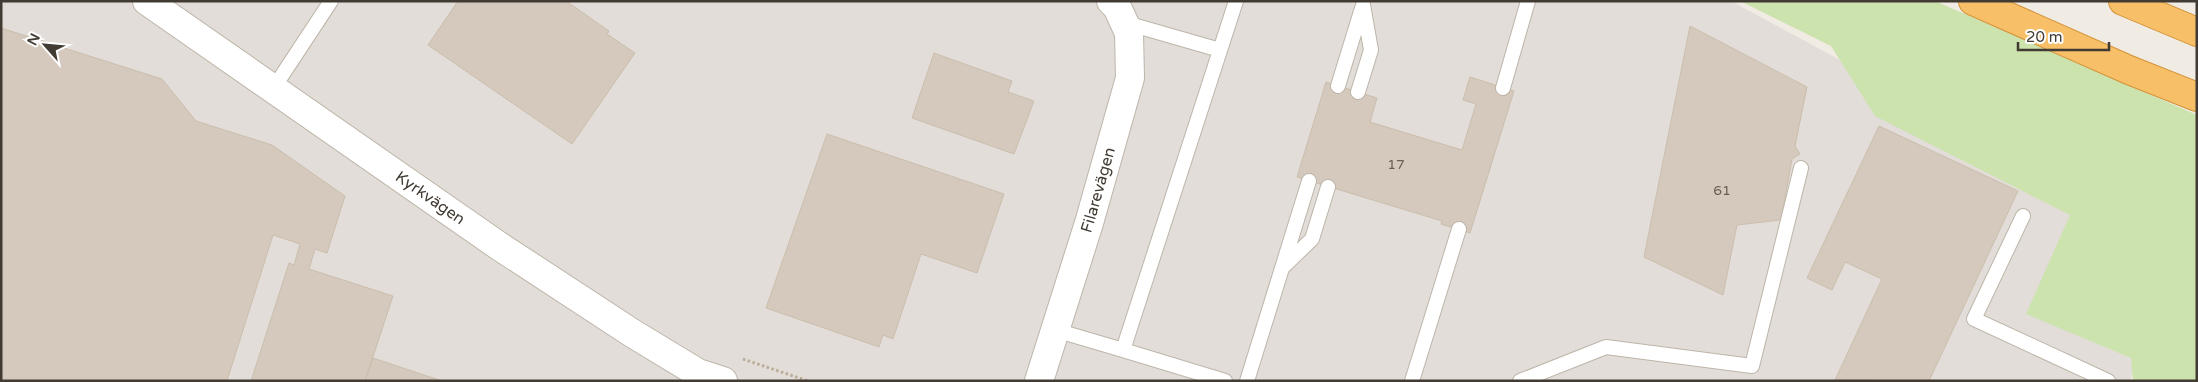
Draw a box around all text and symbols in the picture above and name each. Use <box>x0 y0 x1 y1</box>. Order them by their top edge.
north arrow <box>20 20 70 70</box>
scale bar <box>2018 20 2109 52</box>
text: 20 m <box>2026 28 2063 46</box>
text: N <box>24 30 44 48</box>
street label: Filarevägen <box>1077 145 1120 235</box>
house number: 17 <box>1387 156 1405 173</box>
street label: Kyrkvägen <box>391 167 469 229</box>
house number: 61 <box>1713 182 1731 199</box>

